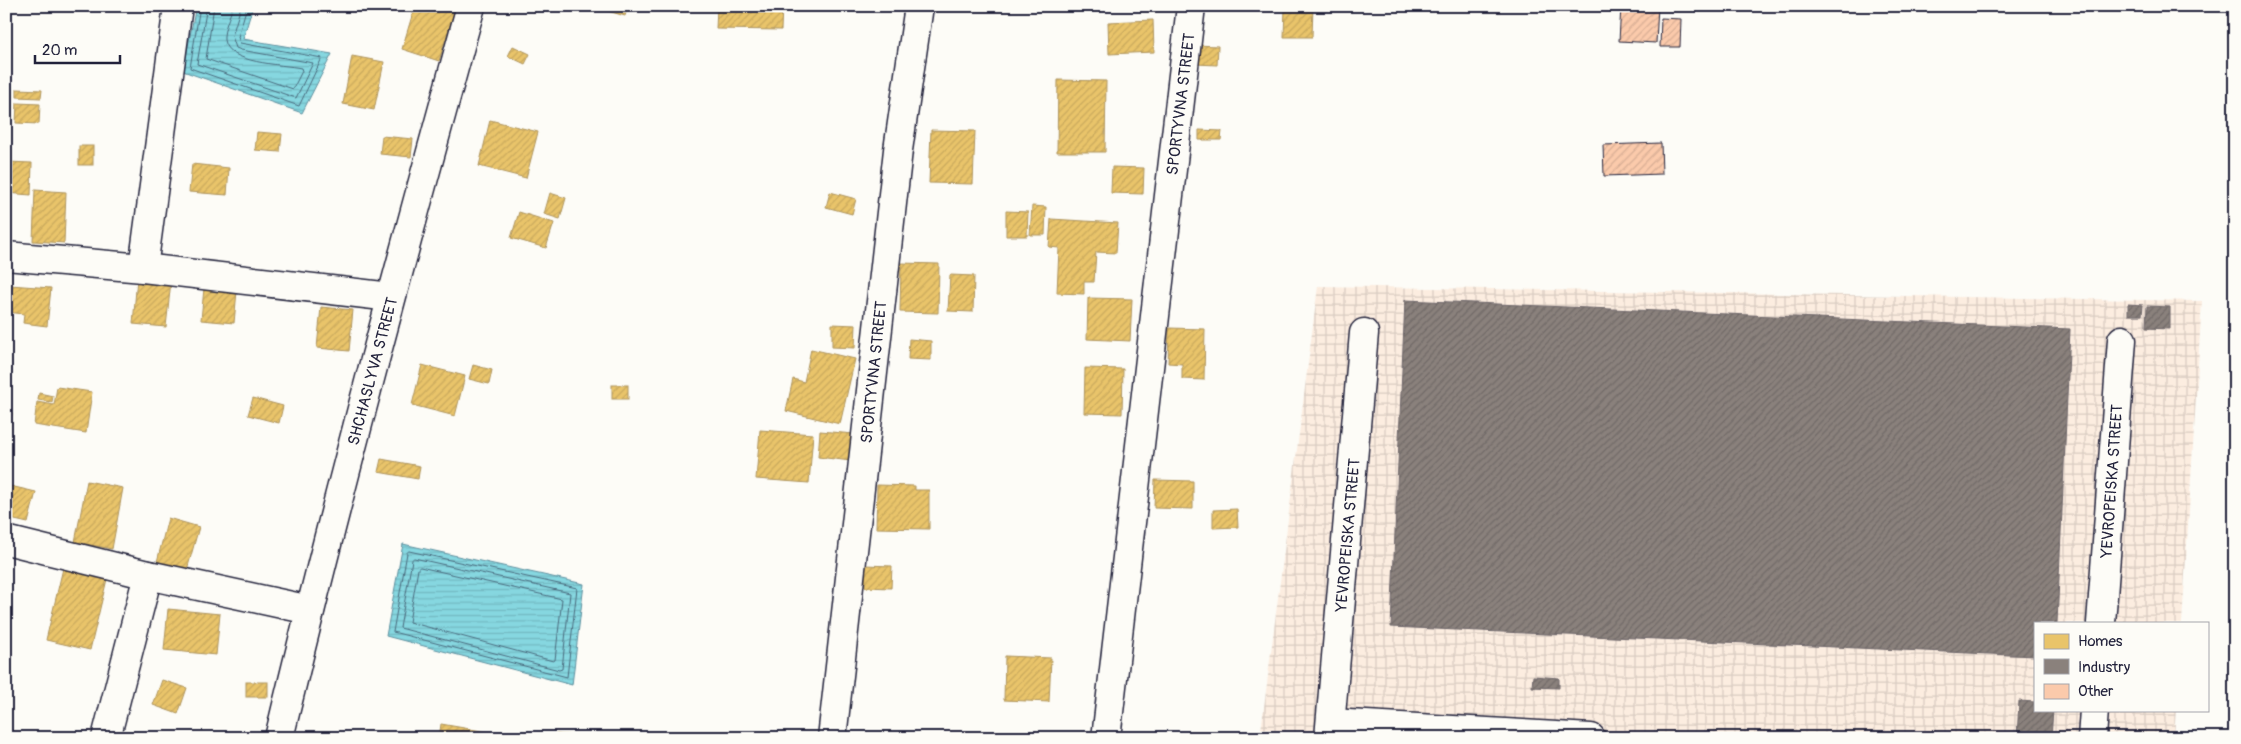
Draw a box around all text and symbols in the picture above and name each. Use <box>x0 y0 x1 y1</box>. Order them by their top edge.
scale bar <box>35 32 120 64</box>
street label: SPORTYVNA STREET <box>1162 32 1200 176</box>
text: 20 m <box>42 41 77 60</box>
street label: SHCHASLYVA STREET <box>344 295 402 448</box>
street label: SPORTYVNA STREET <box>857 300 891 444</box>
street label: YEVROPEISKA STREET <box>2097 403 2127 560</box>
street label: YEVROPEISKA STREET <box>1331 457 1365 614</box>
legend <box>2034 622 2208 712</box>
text: Homes <box>2078 632 2123 651</box>
text: Industry <box>2078 658 2131 677</box>
text: Other <box>2078 682 2114 701</box>

